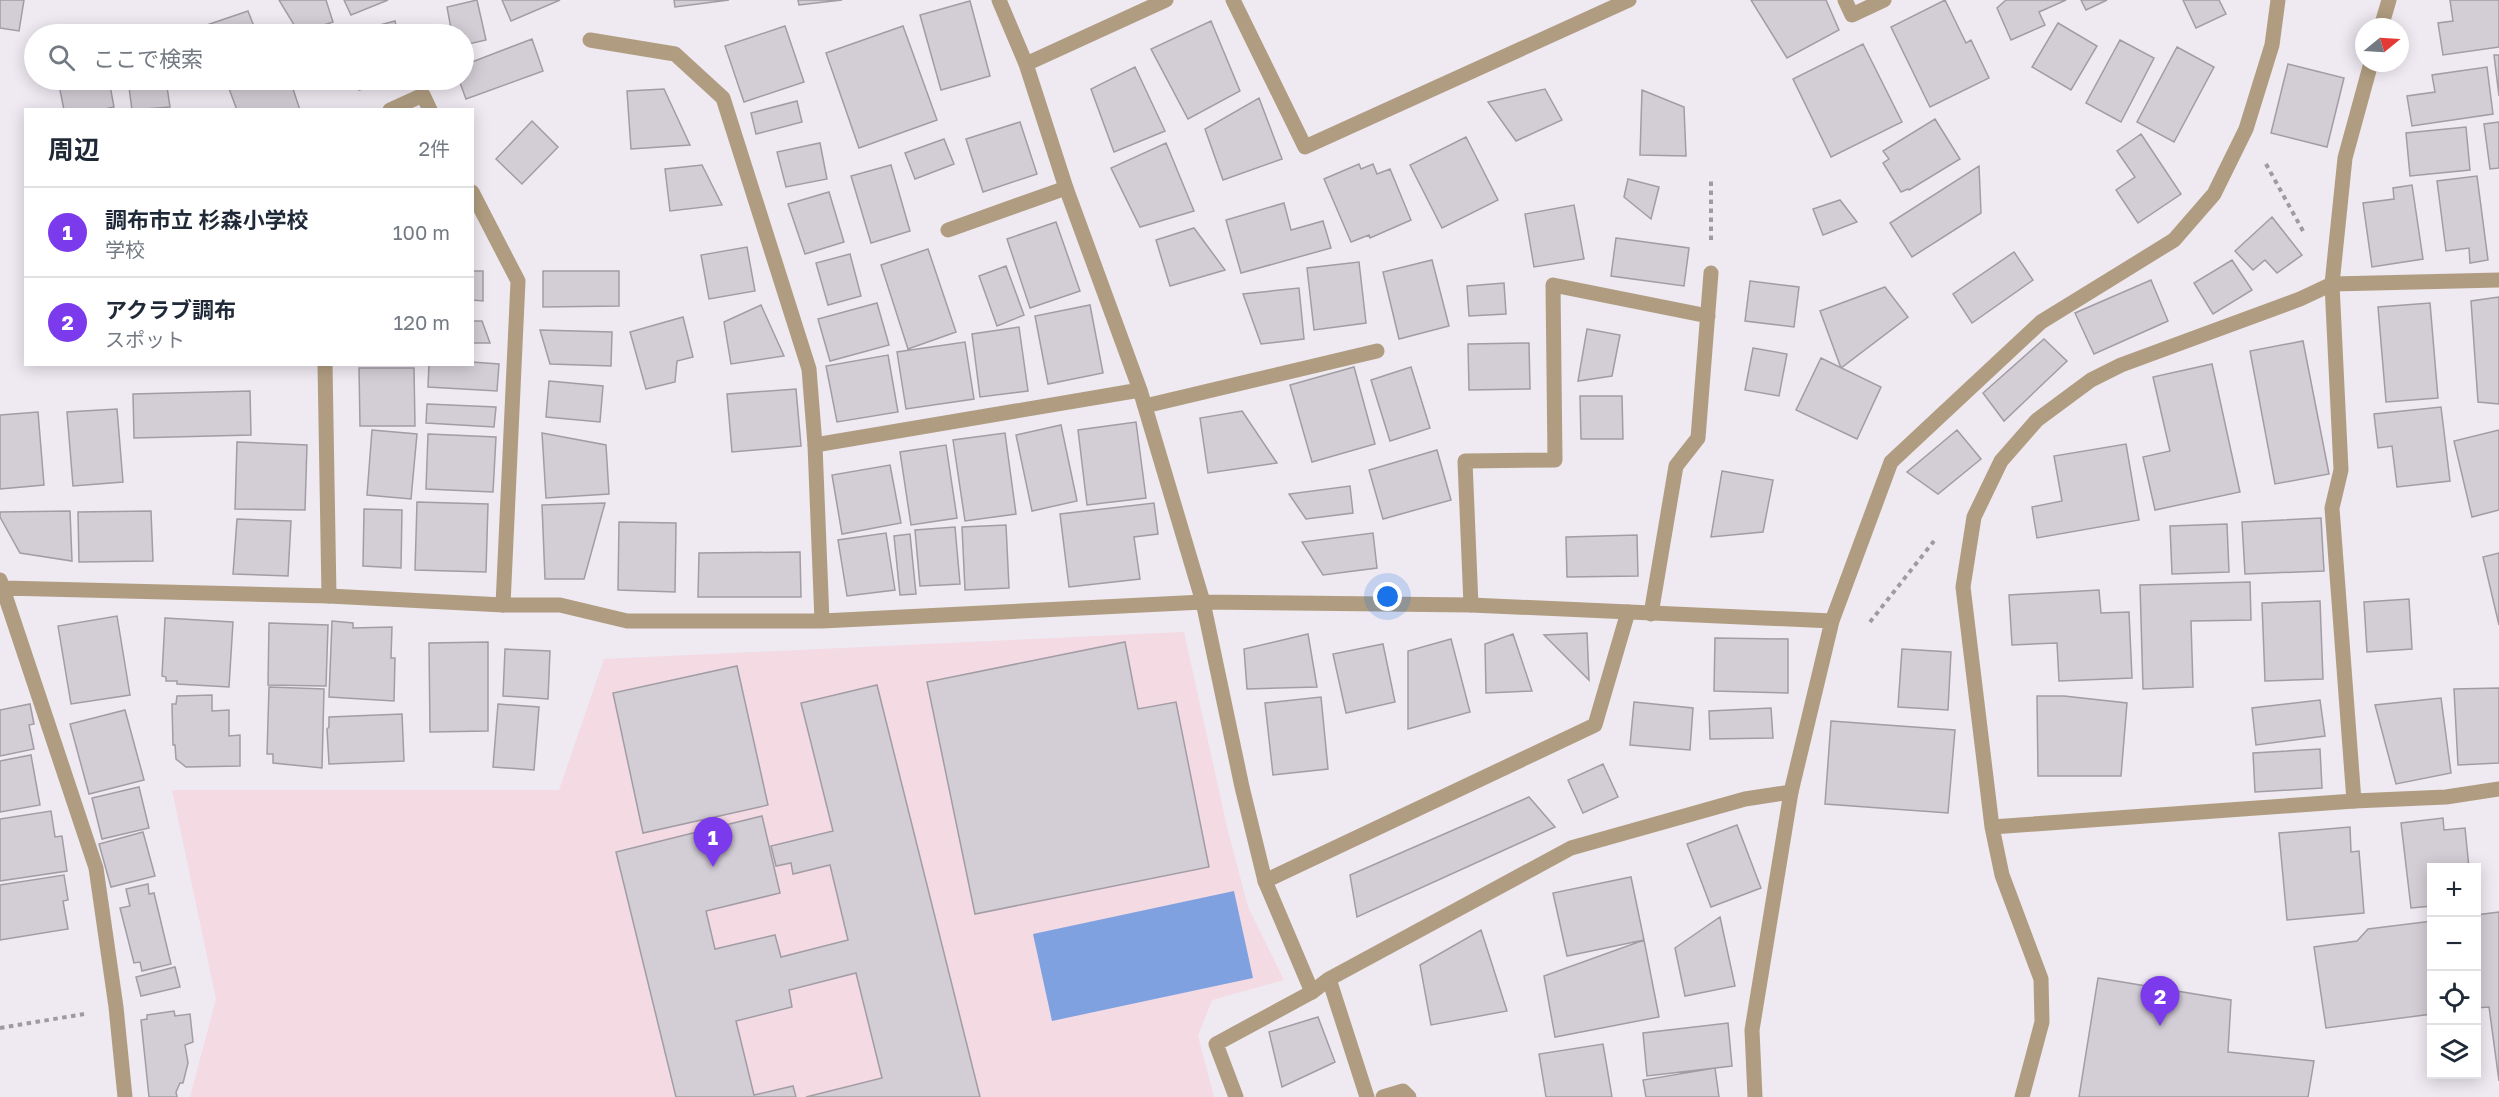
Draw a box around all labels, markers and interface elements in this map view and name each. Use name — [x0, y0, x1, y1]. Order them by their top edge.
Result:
north arrow — [2355, 18, 2409, 72]
search box — [24, 24, 474, 90]
icon: search — [45, 41, 78, 74]
text: ここで検索 — [93, 45, 203, 72]
text: 周辺 — [48, 134, 100, 165]
text: 2件 — [418, 136, 450, 160]
text: 調布市立 杉森小学校 — [105, 206, 309, 233]
text: 1 — [62, 220, 73, 244]
text: 100 m — [393, 220, 450, 244]
text: 学校 — [105, 237, 145, 261]
text: アクラブ調布 — [105, 296, 236, 323]
text: 2 — [61, 310, 74, 334]
text: 120 m — [394, 310, 450, 334]
text: スポット — [105, 327, 185, 351]
your location — [1373, 582, 1402, 611]
pin: 1 — [694, 818, 732, 867]
map controls — [2427, 863, 2481, 1079]
button: + — [2427, 863, 2481, 917]
button: − — [2427, 917, 2481, 971]
button: locate — [2427, 971, 2481, 1025]
pin: 2 — [2140, 976, 2180, 1026]
button: layers — [2427, 1025, 2481, 1079]

